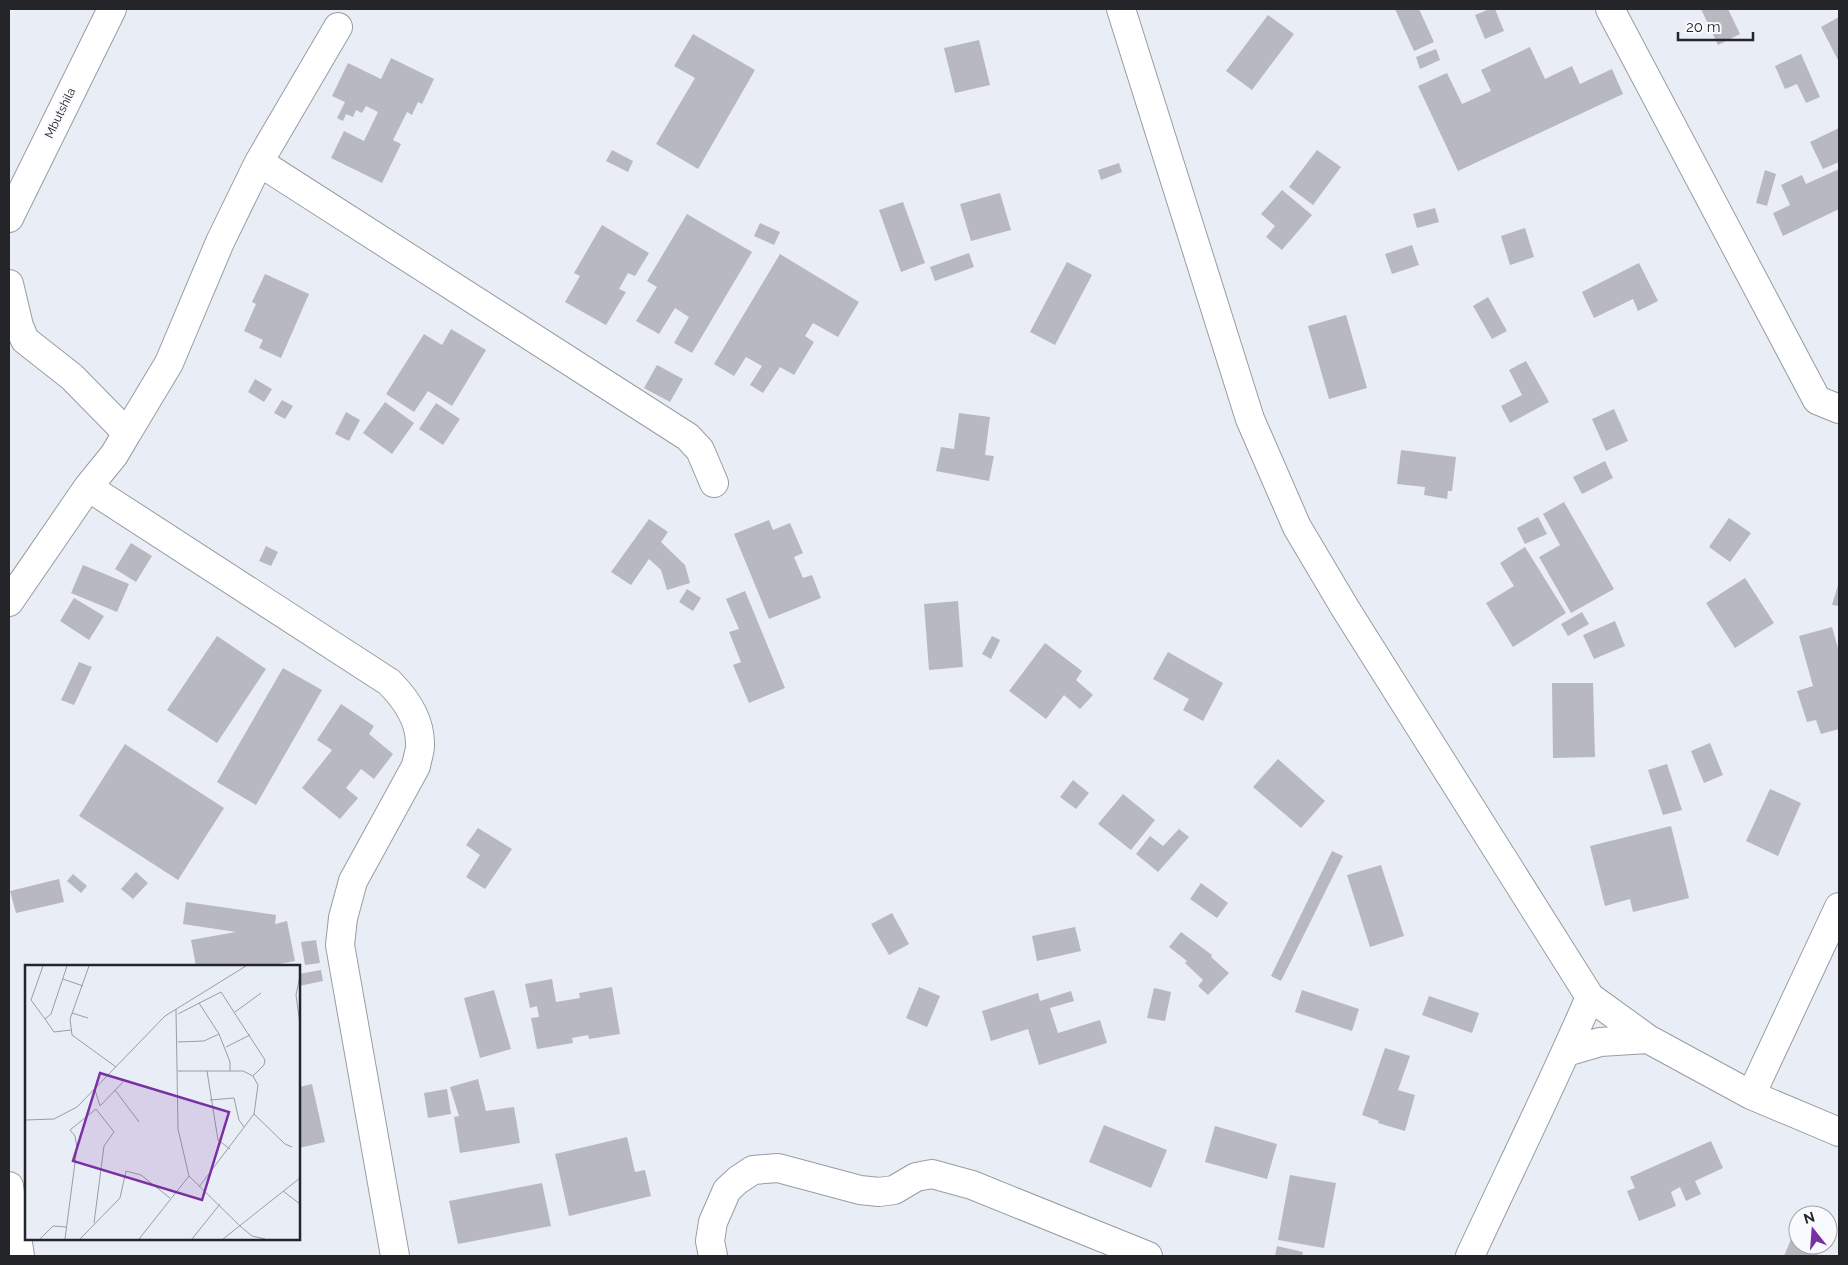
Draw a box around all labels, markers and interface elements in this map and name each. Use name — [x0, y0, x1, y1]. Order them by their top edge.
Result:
scale bar — [1678, 10, 1753, 42]
text: 20 m — [1686, 18, 1721, 36]
street label: Mbutshila — [42, 86, 78, 140]
inset map — [25, 965, 300, 1240]
north arrow — [1788, 1205, 1838, 1255]
text: N — [1802, 1208, 1817, 1227]

